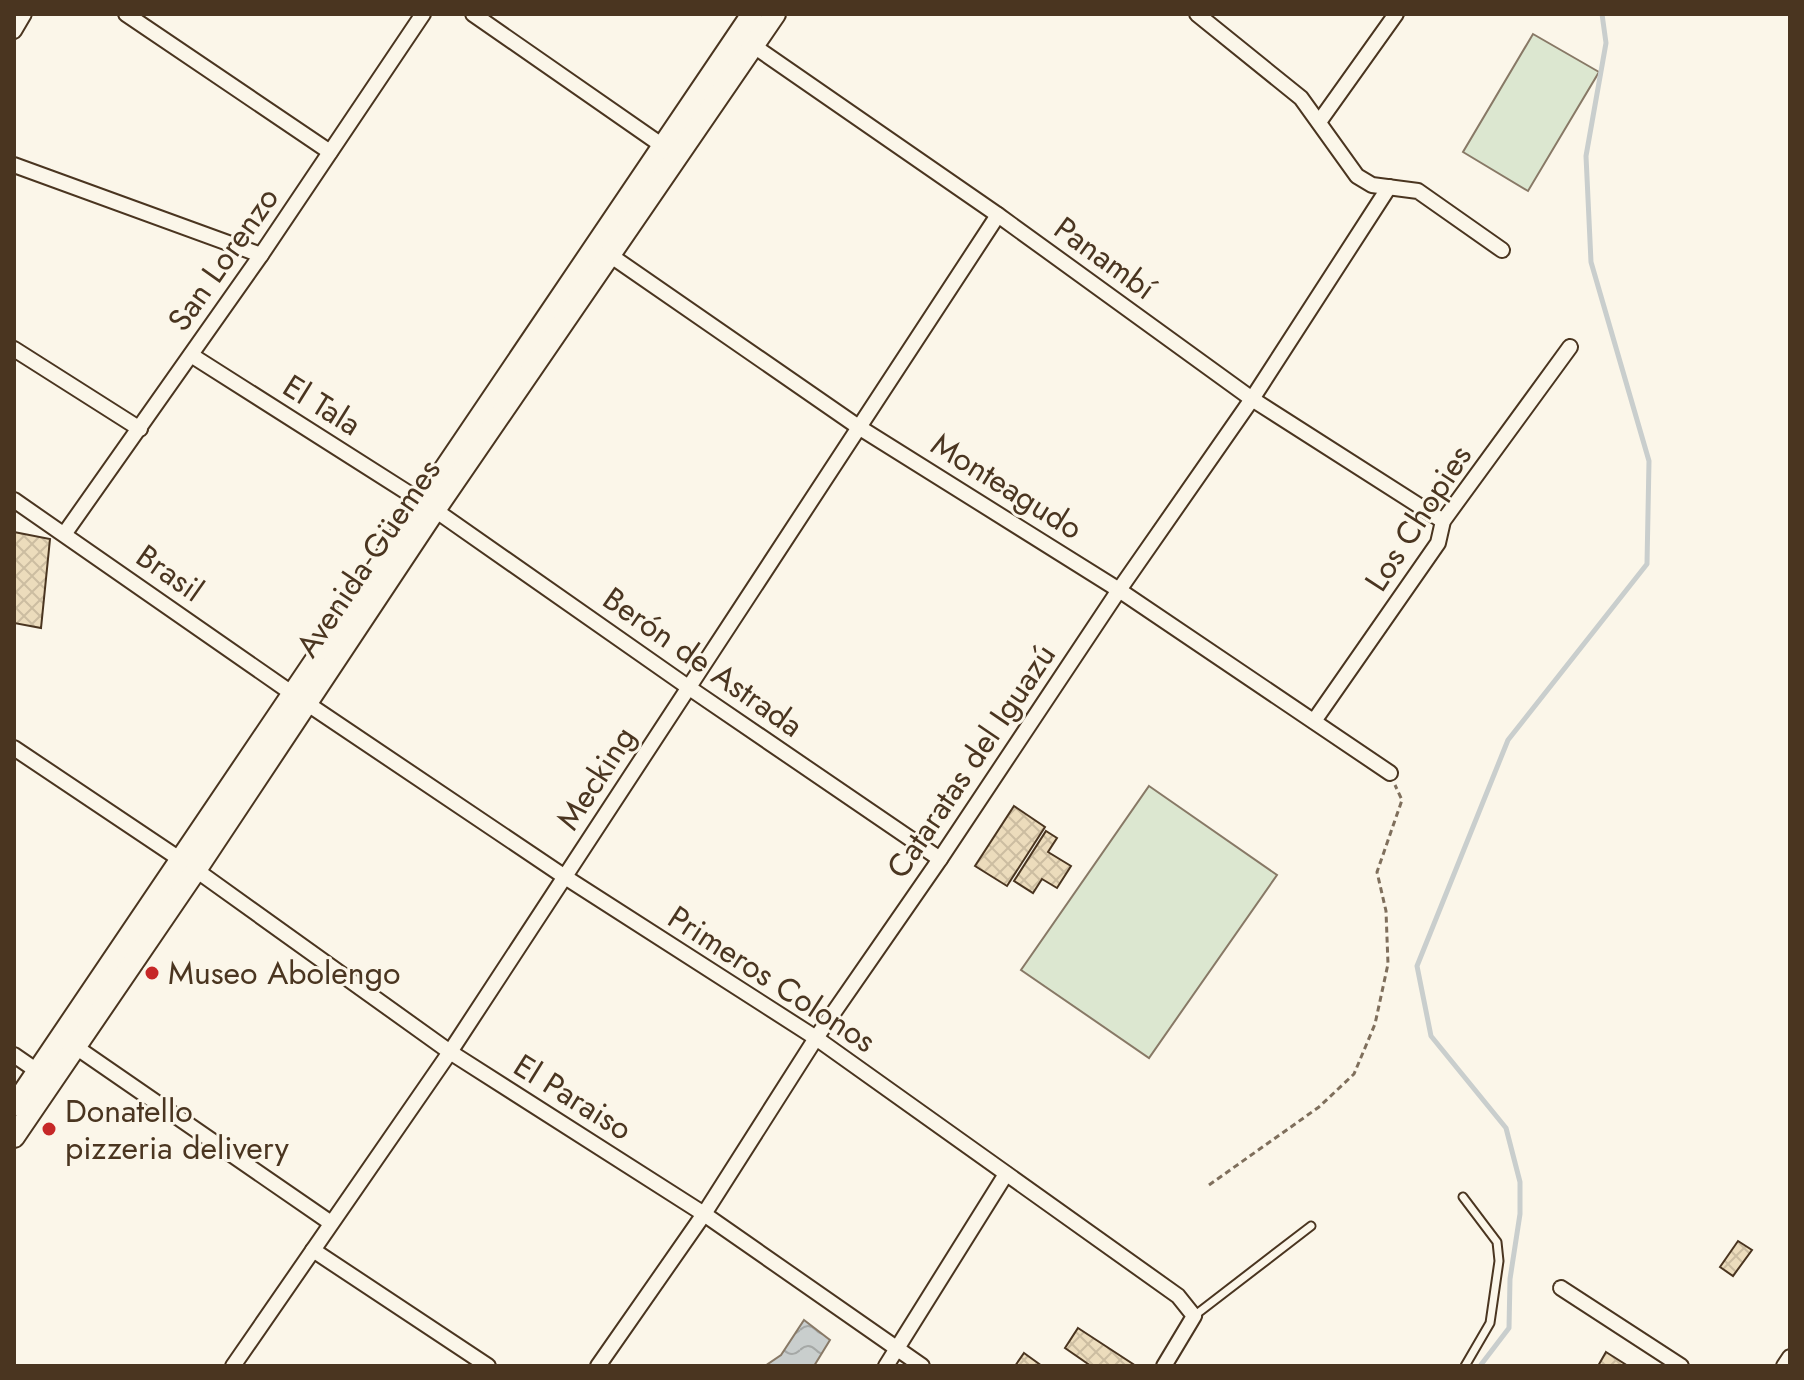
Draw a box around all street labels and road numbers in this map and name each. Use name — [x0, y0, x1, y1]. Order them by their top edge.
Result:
street label: San Lorenzo — [156, 178, 290, 340]
street label: Panambí — [1045, 205, 1167, 312]
street label: El Tala — [274, 363, 370, 447]
street label: Monteagudo — [923, 421, 1091, 551]
street label: Los Chopies — [1353, 436, 1483, 600]
street label: Avenida Güemes — [285, 450, 451, 666]
street label: Brasil — [127, 533, 213, 613]
street label: Berón de Astrada — [594, 576, 812, 748]
street label: Cataratas del Iguazú — [875, 635, 1067, 887]
street label: Mecking — [545, 717, 647, 839]
street label: Primeros Colonos — [659, 894, 885, 1064]
street label: El Paraiso — [505, 1043, 641, 1151]

